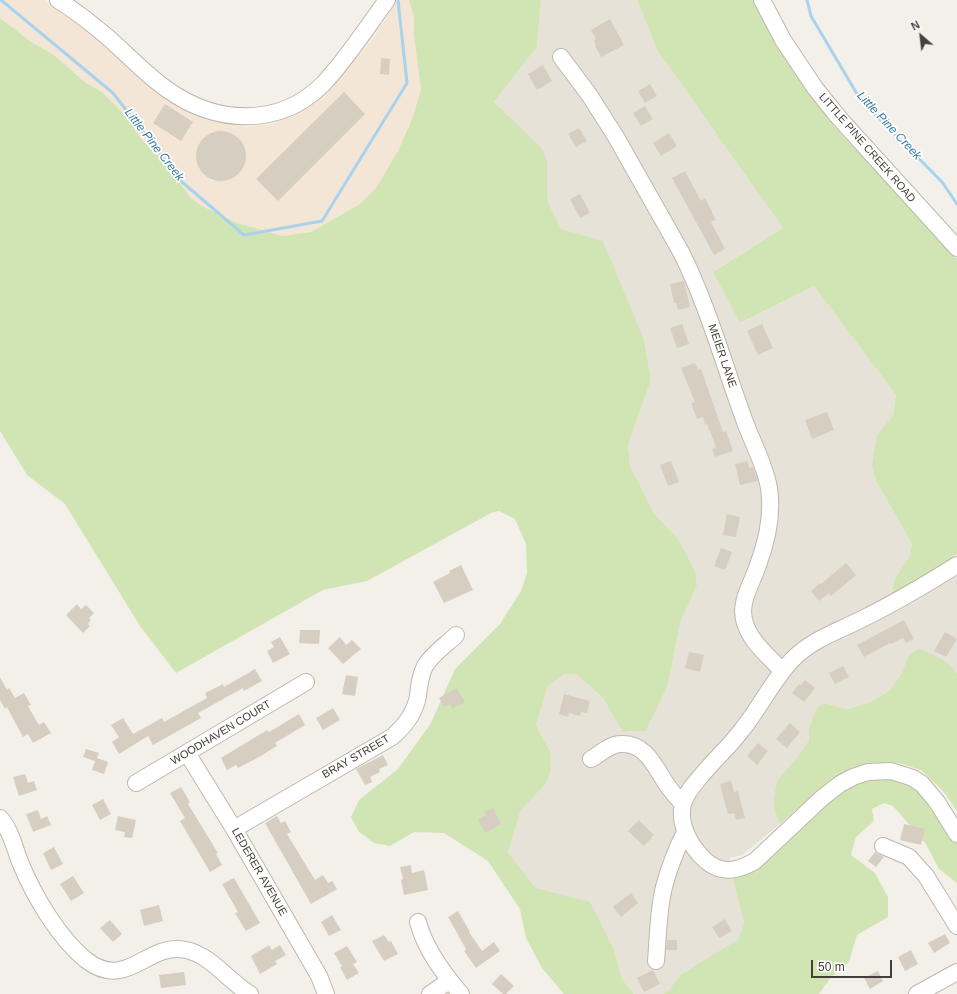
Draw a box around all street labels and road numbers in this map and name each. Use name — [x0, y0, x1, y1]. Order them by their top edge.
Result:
street label: LITTLE PINE CREEK ROAD — [816, 91, 918, 205]
street label: MEIER LANE — [705, 322, 739, 390]
street label: WOODHAVEN COURT — [169, 698, 273, 768]
street label: BRAY STREET — [320, 732, 392, 782]
street label: LEDERER AVENUE — [228, 826, 290, 918]

